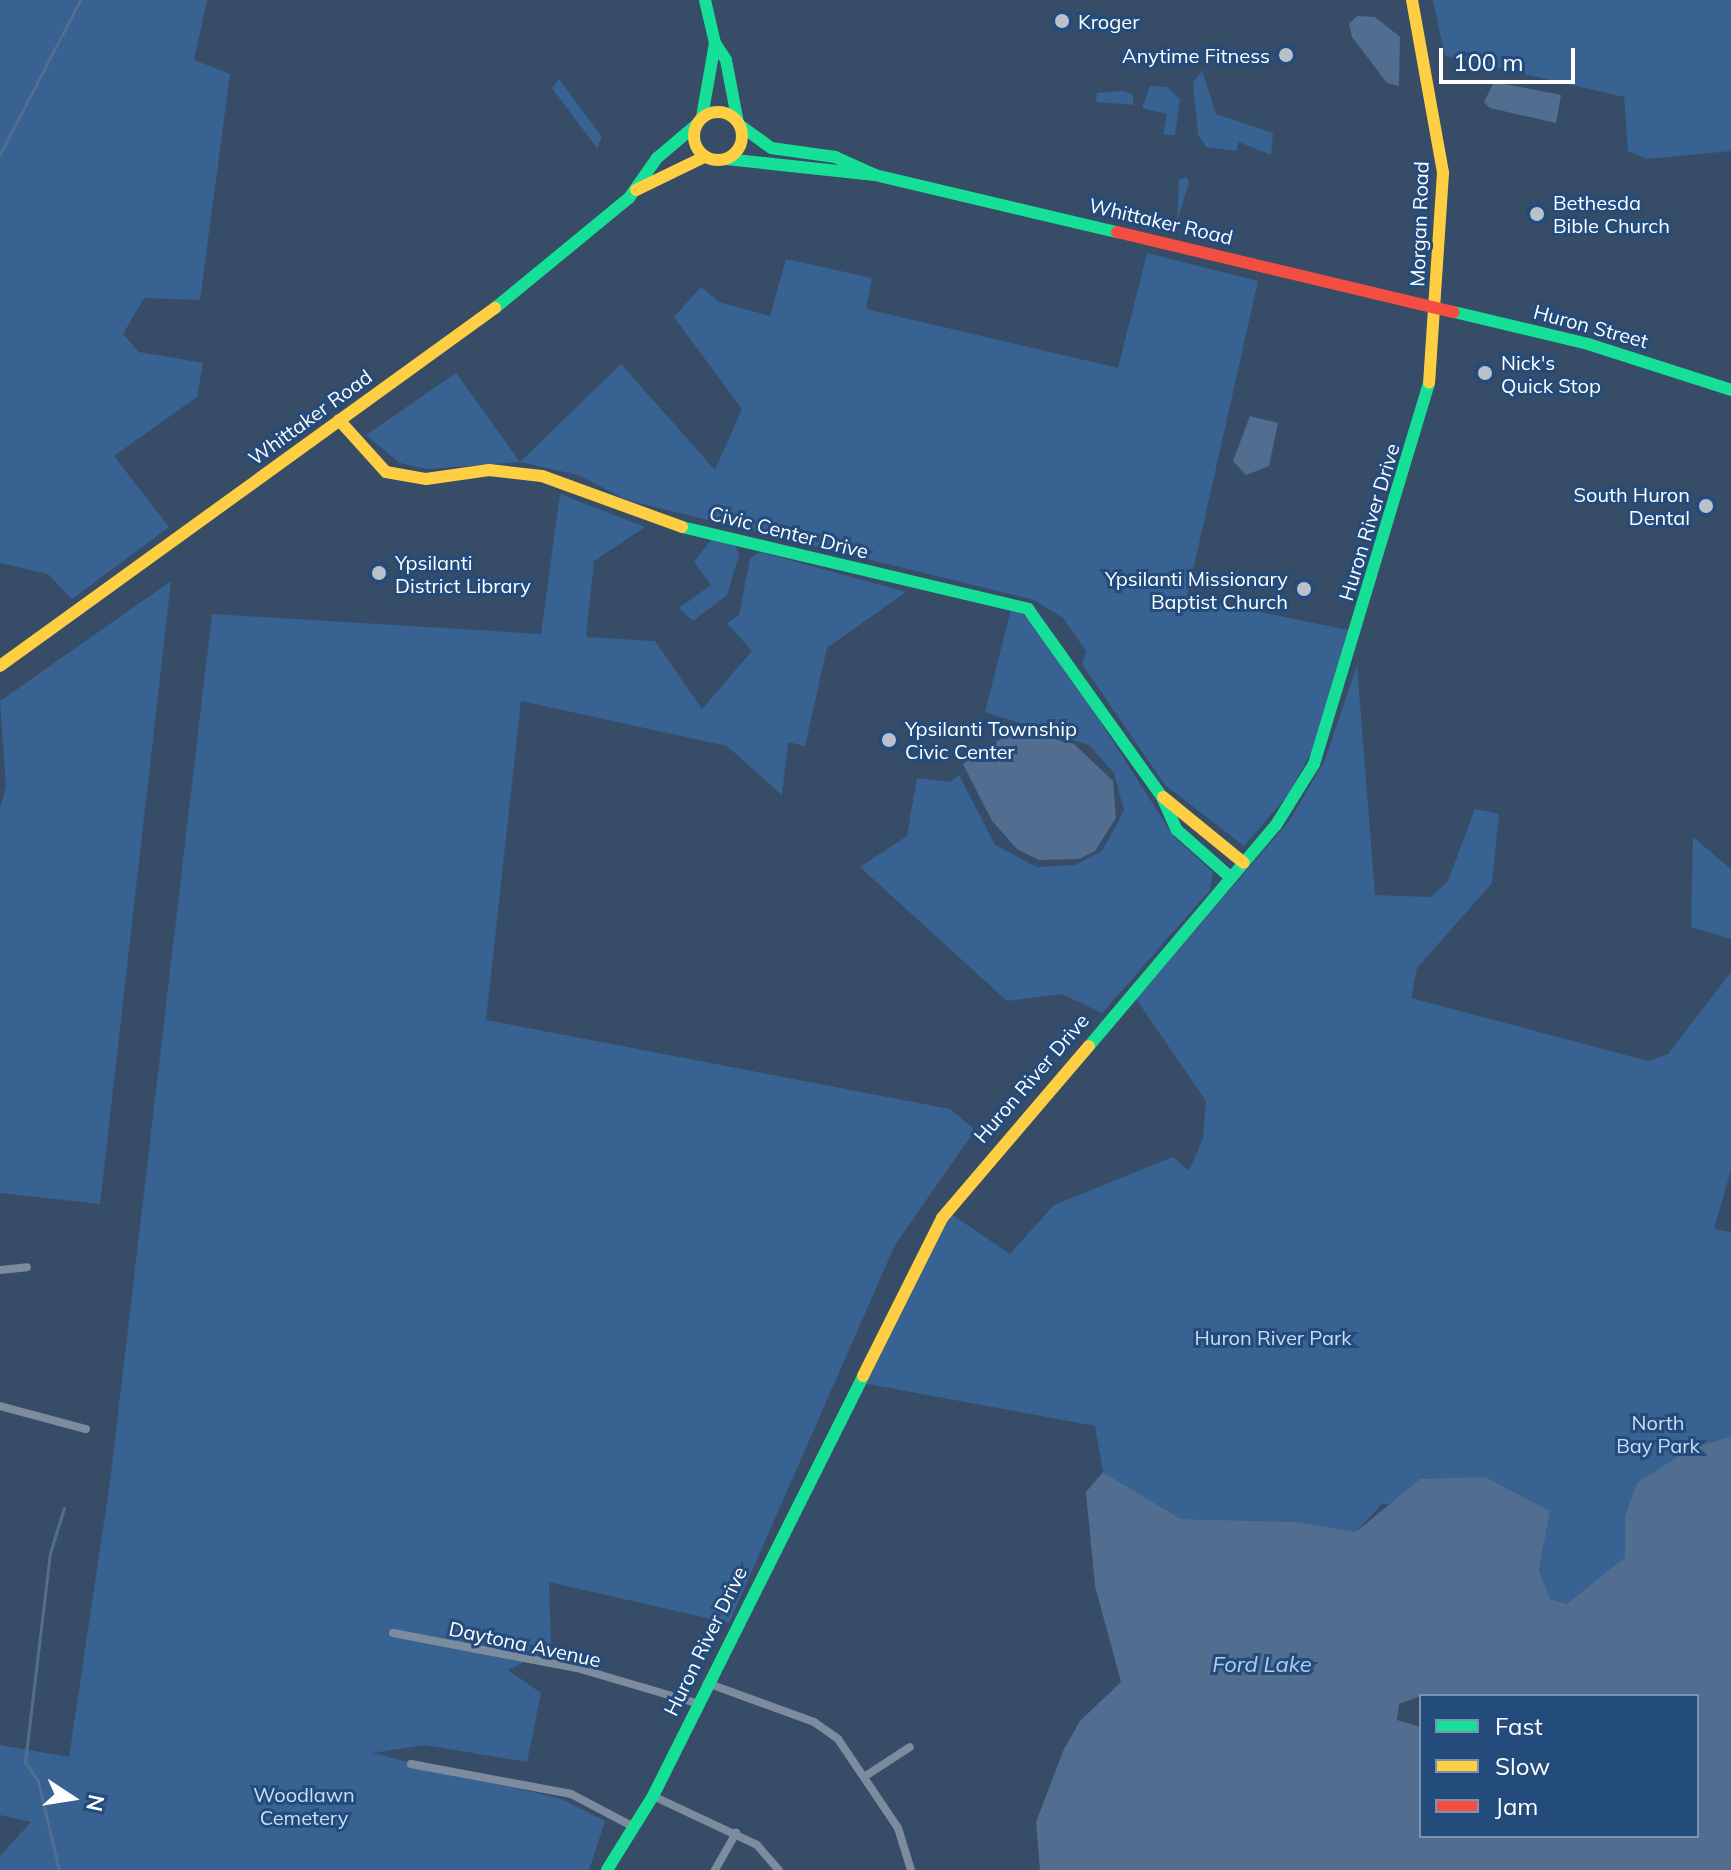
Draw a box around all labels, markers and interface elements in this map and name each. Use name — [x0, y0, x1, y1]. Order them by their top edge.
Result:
place label: Kroger — [1078, 9, 1139, 33]
marker: Kroger — [1053, 12, 1071, 30]
scale bar — [1443, 32, 1579, 82]
place label: Anytime Fitness — [1122, 43, 1270, 67]
marker: Anytime Fitness — [1277, 46, 1295, 64]
text: 100 m — [1453, 47, 1524, 77]
street label: Morgan Road — [1405, 161, 1433, 287]
place label: Bethesda Bible Church — [1553, 190, 1670, 237]
street label: Whittaker Road — [1087, 193, 1235, 249]
marker: Bethesda Bible Church — [1528, 205, 1546, 223]
street label: Huron Street — [1531, 299, 1651, 353]
place label: Nick's Quick Stop — [1501, 350, 1601, 397]
street label: Whittaker Road — [244, 364, 376, 470]
marker: Nick's Quick Stop — [1476, 364, 1494, 382]
street label: Huron River Drive — [1334, 441, 1404, 603]
place label: South Huron Dental — [1574, 482, 1690, 529]
marker: South Huron Dental — [1697, 497, 1715, 515]
street label: Civic Center Drive — [707, 501, 871, 563]
place label: Ypsilanti District Library — [395, 550, 531, 597]
marker: Ypsilanti District Library — [370, 564, 388, 582]
place label: Ypsilanti Missionary Baptist Church — [1105, 566, 1288, 613]
marker: Ypsilanti Missionary Baptist Church — [1295, 580, 1313, 598]
place label: Ypsilanti Township Civic Center — [905, 716, 1077, 763]
marker: Ypsilanti Township Civic Center — [880, 731, 898, 749]
street label: Huron River Drive — [968, 1009, 1094, 1147]
park label: Huron River Park — [1195, 1325, 1351, 1349]
park label: North Bay Park — [1616, 1411, 1700, 1458]
street label: Huron River Drive — [658, 1562, 752, 1720]
street label: Daytona Avenue — [447, 1616, 603, 1672]
water label: Ford Lake — [1212, 1652, 1312, 1678]
legend — [1419, 1694, 1699, 1838]
text: Fast — [1495, 1711, 1543, 1741]
text: Slow — [1495, 1751, 1550, 1781]
north arrow — [32, 1758, 112, 1838]
park label: Woodlawn Cemetery — [253, 1782, 355, 1829]
text: Jam — [1495, 1791, 1538, 1821]
text: N — [80, 1792, 111, 1814]

